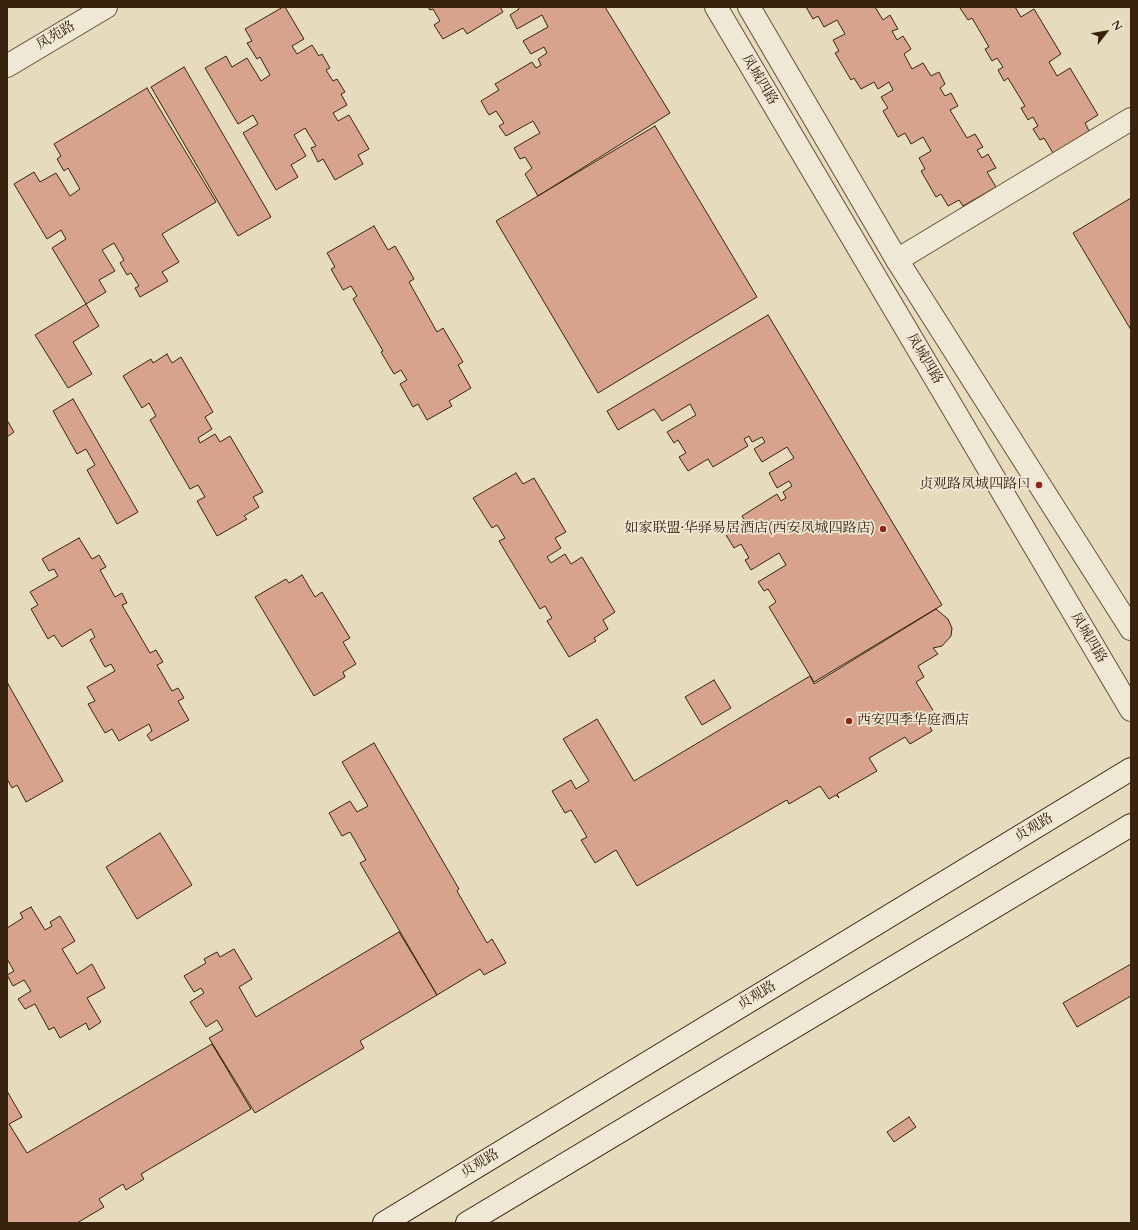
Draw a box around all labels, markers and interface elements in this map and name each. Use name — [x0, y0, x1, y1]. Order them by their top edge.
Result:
north arrow — [1086, 12, 1126, 52]
street label: 凤苑路 — [34, 18, 78, 54]
text: N — [1108, 18, 1126, 34]
street label: 凤城四路 — [737, 52, 781, 108]
street label: 凤城四路 — [902, 331, 946, 387]
place label: 贞观路凤城四路口 — [919, 477, 1031, 493]
marker: 贞观路凤城四路口 — [1034, 480, 1044, 490]
place label: 如家联盟·华驿易居酒店(西安凤城四路店) — [625, 521, 875, 537]
marker: 如家联盟·华驿易居酒店(西安凤城四路店) — [878, 524, 888, 534]
street label: 凤城四路 — [1066, 610, 1110, 666]
place label: 西安四季华庭酒店 — [857, 713, 969, 729]
marker: 西安四季华庭酒店 — [844, 716, 854, 726]
street label: 贞观路 — [1012, 810, 1056, 846]
street label: 贞观路 — [735, 978, 779, 1014]
street label: 贞观路 — [458, 1146, 502, 1182]

